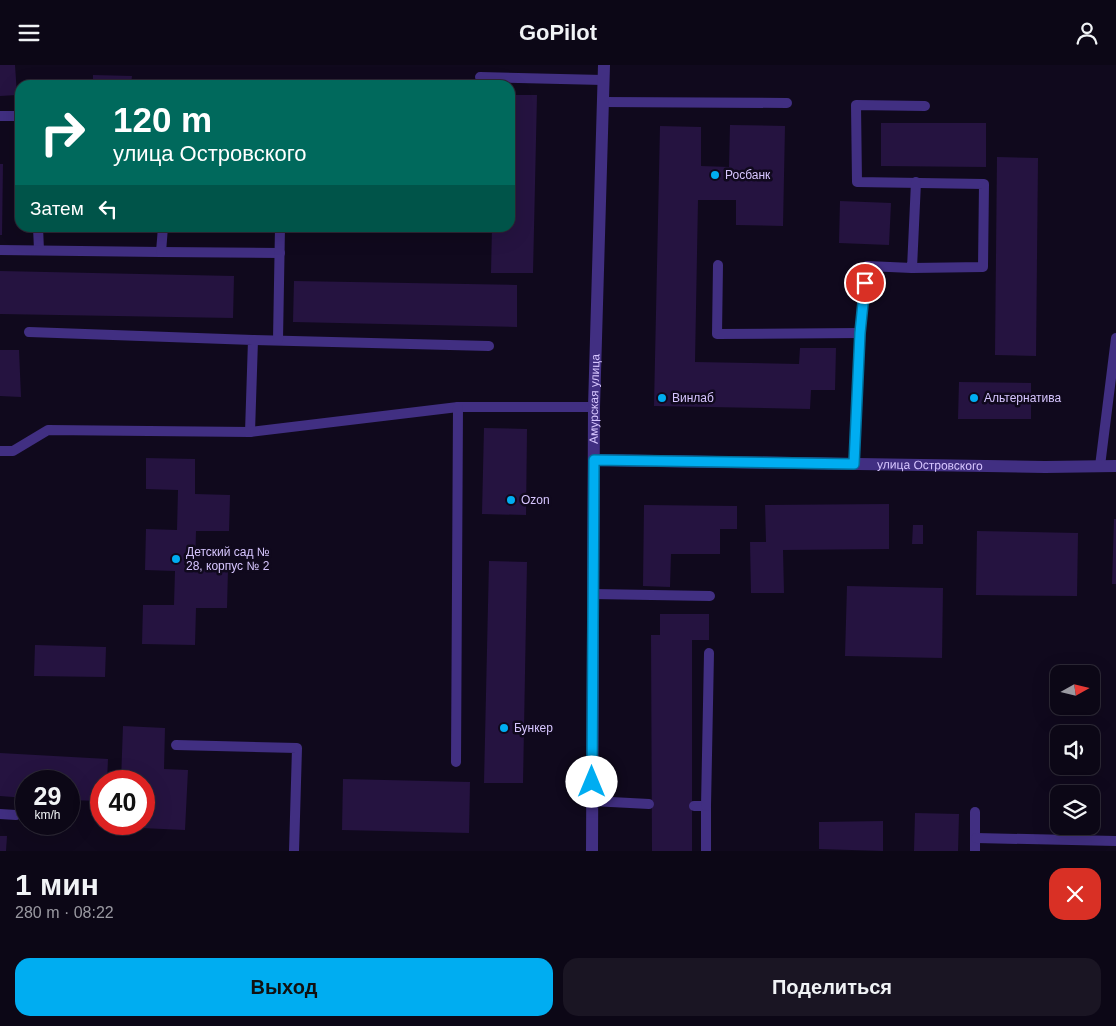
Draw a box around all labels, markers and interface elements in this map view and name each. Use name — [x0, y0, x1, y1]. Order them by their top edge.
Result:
icon: menu — [15, 19, 43, 47]
icon: person — [1073, 19, 1101, 47]
text: GoPilot — [519, 20, 597, 45]
icon: right — [30, 100, 95, 165]
text: 120 m — [113, 100, 212, 139]
text: улица Островского — [113, 141, 307, 166]
place label: Росбанк — [725, 168, 771, 182]
marker: Росбанк — [709, 169, 721, 181]
icon: left — [94, 195, 122, 223]
text: Затем — [30, 198, 84, 219]
pin — [844, 262, 886, 304]
icon: arrive — [851, 269, 879, 297]
street label: Амурская улица — [587, 353, 603, 444]
place label: Винлаб — [672, 391, 714, 405]
place label: Альтернатива — [984, 391, 1062, 405]
marker: Винлаб — [656, 392, 668, 404]
marker: Альтернатива — [968, 392, 980, 404]
street label: улица Островского — [877, 457, 983, 473]
place label: Ozon — [521, 493, 550, 507]
marker: Ozon — [505, 494, 517, 506]
place label: Детский сад № 28, корпус № 2 — [186, 545, 270, 573]
marker: Детский сад № 28, корпус № 2 — [170, 553, 182, 565]
north arrow — [1050, 665, 1100, 715]
map controls — [1050, 665, 1100, 835]
place label: Бункер — [514, 721, 553, 735]
marker: Бункер — [498, 722, 510, 734]
button: sound — [1050, 725, 1100, 775]
position arrow — [565, 755, 617, 807]
speed limit sign: 40 — [90, 770, 155, 835]
text: 29 — [34, 782, 61, 810]
button: layers — [1050, 785, 1100, 835]
text: km/h — [34, 808, 61, 822]
text: 1 мин — [15, 868, 99, 901]
button: close — [1049, 868, 1101, 920]
text: 280 m · 08:22 — [15, 904, 114, 921]
button: Выход — [15, 958, 553, 1016]
button: Поделиться — [563, 958, 1101, 1016]

